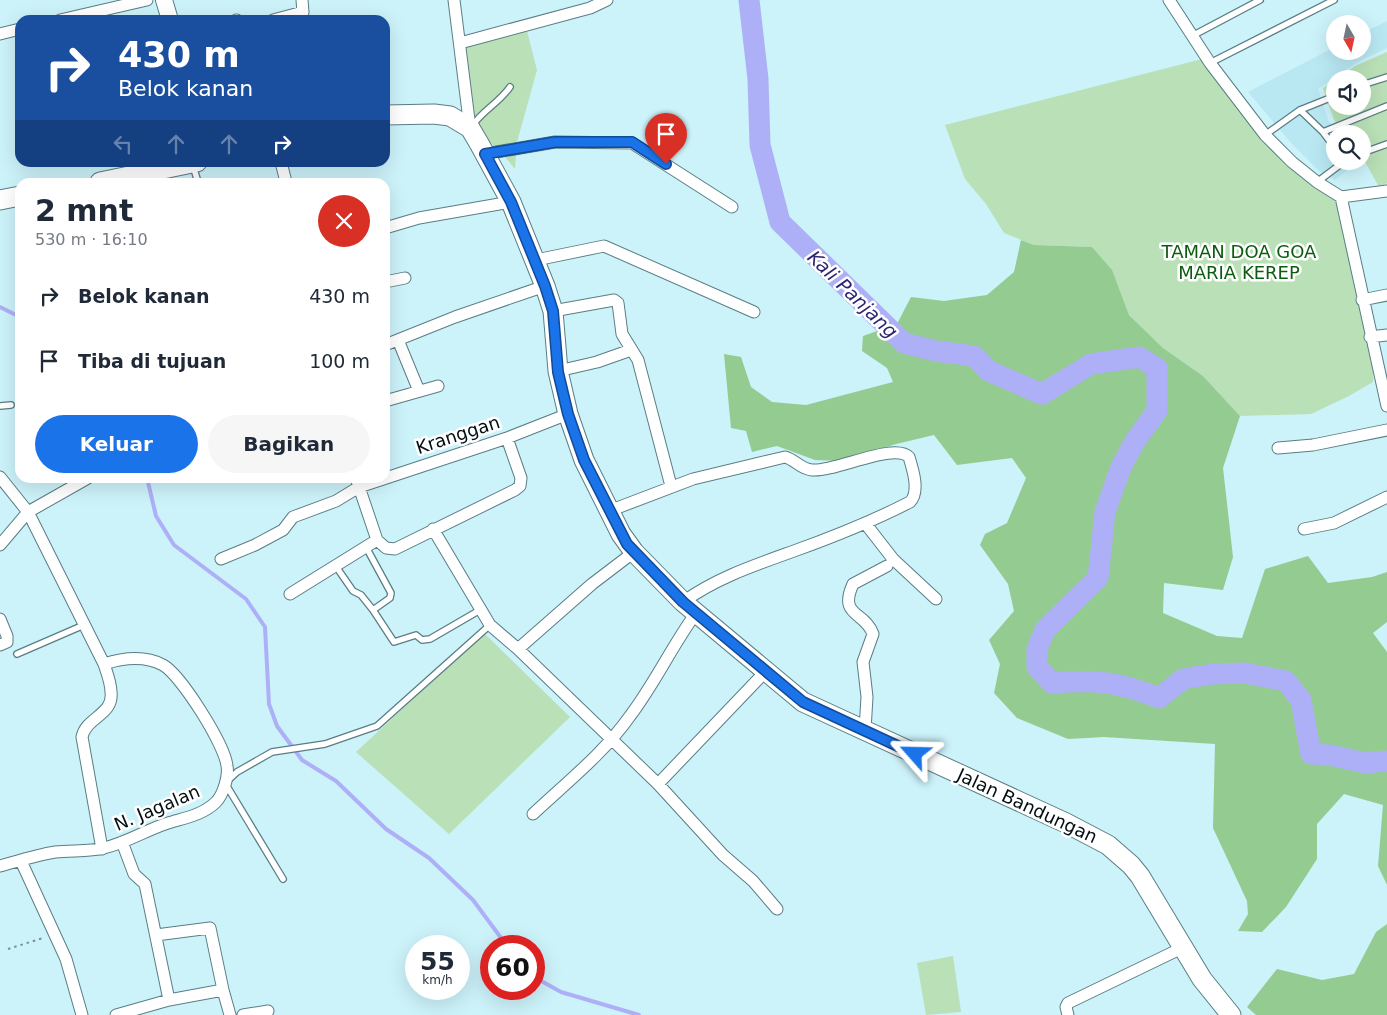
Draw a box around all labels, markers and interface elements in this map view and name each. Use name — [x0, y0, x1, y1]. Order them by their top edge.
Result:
north arrow — [1326, 15, 1371, 60]
map controls — [1326, 15, 1371, 170]
icon: right — [35, 35, 100, 100]
text: 430 m — [118, 35, 240, 75]
button: sound — [1326, 70, 1371, 115]
text: Belok kanan — [118, 76, 253, 101]
pin — [645, 113, 687, 164]
icon: arrive — [652, 120, 680, 148]
button: search — [1326, 125, 1371, 170]
icon: left — [109, 130, 137, 158]
icon: ahead — [162, 130, 190, 158]
icon: ahead — [215, 130, 243, 158]
icon: right — [268, 130, 296, 158]
text: 2 mnt — [35, 193, 133, 228]
button: close — [318, 195, 370, 247]
text: 530 m · 16:10 — [35, 230, 148, 249]
park label: TAMAN DOA GOA MARIA KEREP — [1161, 241, 1317, 283]
water label: Kali Panjang — [804, 246, 902, 342]
icon: right — [35, 282, 63, 310]
text: Belok kanan — [78, 285, 210, 307]
text: 430 m — [309, 285, 370, 307]
icon: arrive — [35, 347, 63, 375]
text: Tiba di tujuan — [78, 350, 226, 372]
text: 100 m — [309, 350, 370, 372]
street label: Kranggan — [413, 411, 502, 458]
button: Keluar — [35, 415, 198, 473]
button: Bagikan — [208, 415, 370, 473]
position arrow — [888, 727, 940, 779]
street label: Jalan Bandungan — [953, 763, 1101, 847]
street label: N. Jagalan — [111, 780, 203, 835]
speed limit sign: 60 — [480, 935, 545, 1000]
text: 55 — [420, 947, 455, 976]
text: km/h — [422, 973, 453, 987]

